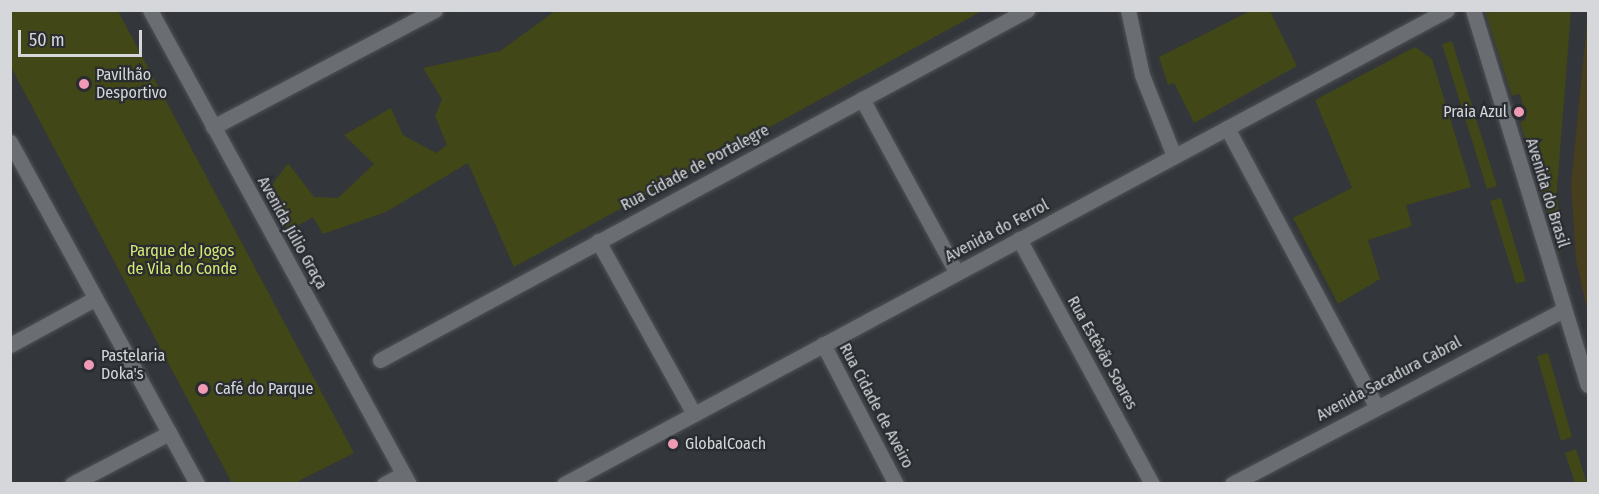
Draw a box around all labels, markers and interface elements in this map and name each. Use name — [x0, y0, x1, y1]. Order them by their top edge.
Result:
scale bar — [21, 18, 146, 56]
text: 50 m — [29, 29, 65, 51]
place label: Pavilhão Desportivo — [96, 65, 167, 103]
marker: Pavilhão Desportivo — [77, 77, 91, 91]
place label: Praia Azul — [1443, 102, 1507, 122]
marker: Praia Azul — [1512, 105, 1526, 119]
street label: Rua Cidade de Portalegre — [618, 121, 772, 215]
street label: Avenida do Brasil — [1521, 136, 1573, 250]
street label: Avenida Júlio Graça — [253, 173, 331, 293]
street label: Avenida do Ferrol — [942, 196, 1052, 266]
park label: Parque de Jogos de Vila do Conde — [127, 241, 237, 279]
street label: Rua Estêvão Soares — [1063, 293, 1141, 413]
street label: Avenida Sacadura Cabral — [1313, 333, 1465, 425]
street label: Rua Cidade de Aveiro — [835, 340, 917, 472]
place label: Pastelaria Doka's — [101, 346, 165, 384]
marker: Pastelaria Doka's — [82, 358, 96, 372]
place label: Café do Parque — [215, 379, 313, 399]
marker: Café do Parque — [196, 382, 210, 396]
place label: GlobalCoach — [685, 434, 766, 454]
marker: GlobalCoach — [666, 437, 680, 451]

